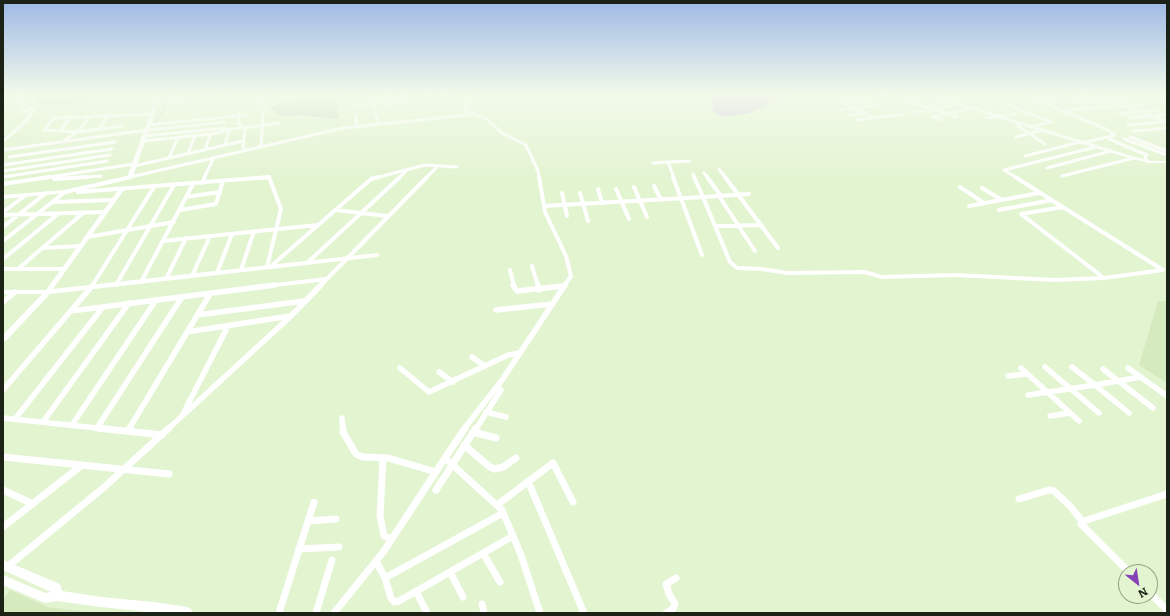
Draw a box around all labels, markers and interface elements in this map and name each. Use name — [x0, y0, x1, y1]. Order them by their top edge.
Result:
north arrow — [1118, 564, 1158, 604]
text: N — [1136, 584, 1152, 603]

